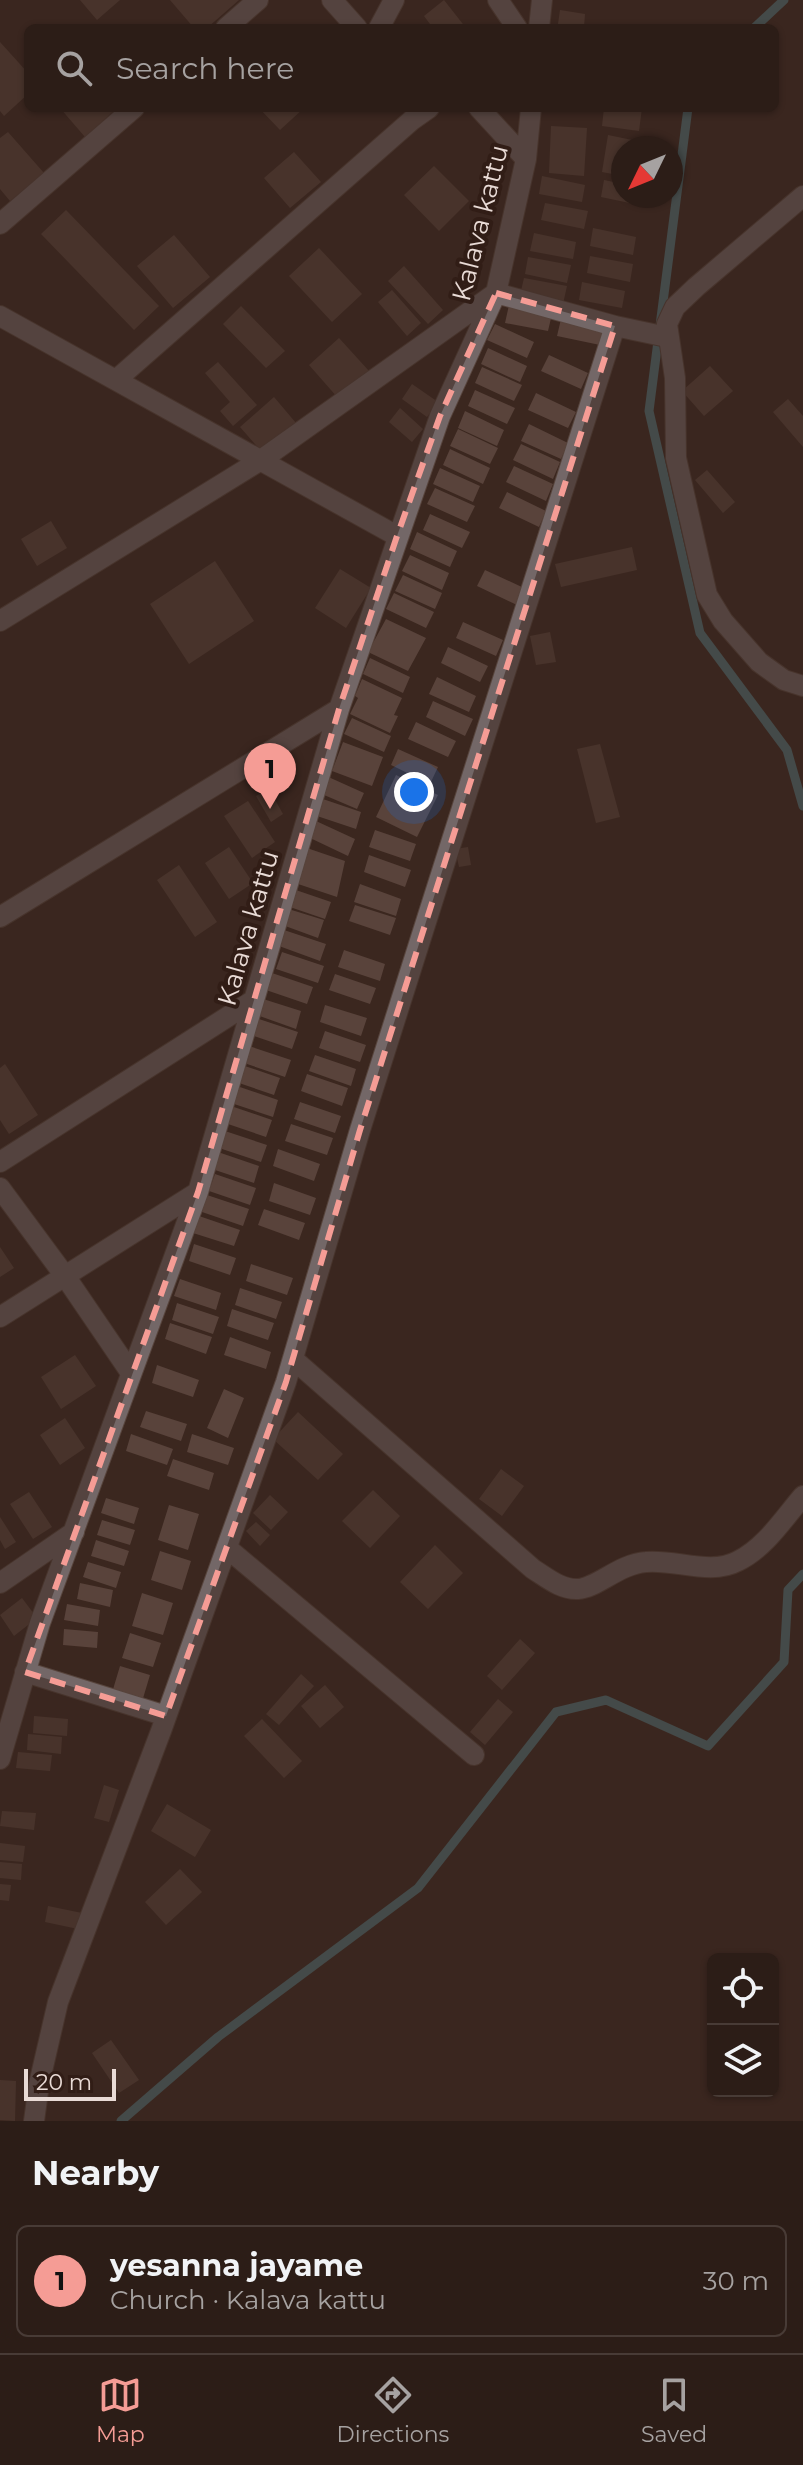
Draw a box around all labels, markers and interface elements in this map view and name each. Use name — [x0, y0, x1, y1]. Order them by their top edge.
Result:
search box — [24, 24, 779, 112]
icon: search — [52, 46, 96, 90]
text: Search here — [116, 50, 294, 87]
north arrow — [611, 136, 683, 208]
street label: Kalava kattu — [445, 141, 515, 305]
pin: 1 — [244, 743, 296, 809]
your location — [394, 772, 434, 812]
street label: Kalava kattu — [211, 847, 285, 1009]
map controls — [707, 1953, 779, 2097]
button: locate — [707, 1953, 779, 2025]
button: layers — [707, 2025, 779, 2097]
scale bar — [24, 2065, 116, 2101]
text: 20 m — [36, 2069, 92, 2096]
text: Nearby — [32, 2152, 159, 2194]
text: yesanna jayame — [110, 2247, 363, 2284]
text: 1 — [55, 2265, 65, 2297]
text: 30 m — [703, 2265, 769, 2297]
text: Church · Kalava kattu — [110, 2284, 386, 2316]
tab: Map — [96, 2373, 145, 2448]
tab: Directions — [337, 2373, 449, 2448]
tab: Saved — [641, 2373, 707, 2448]

